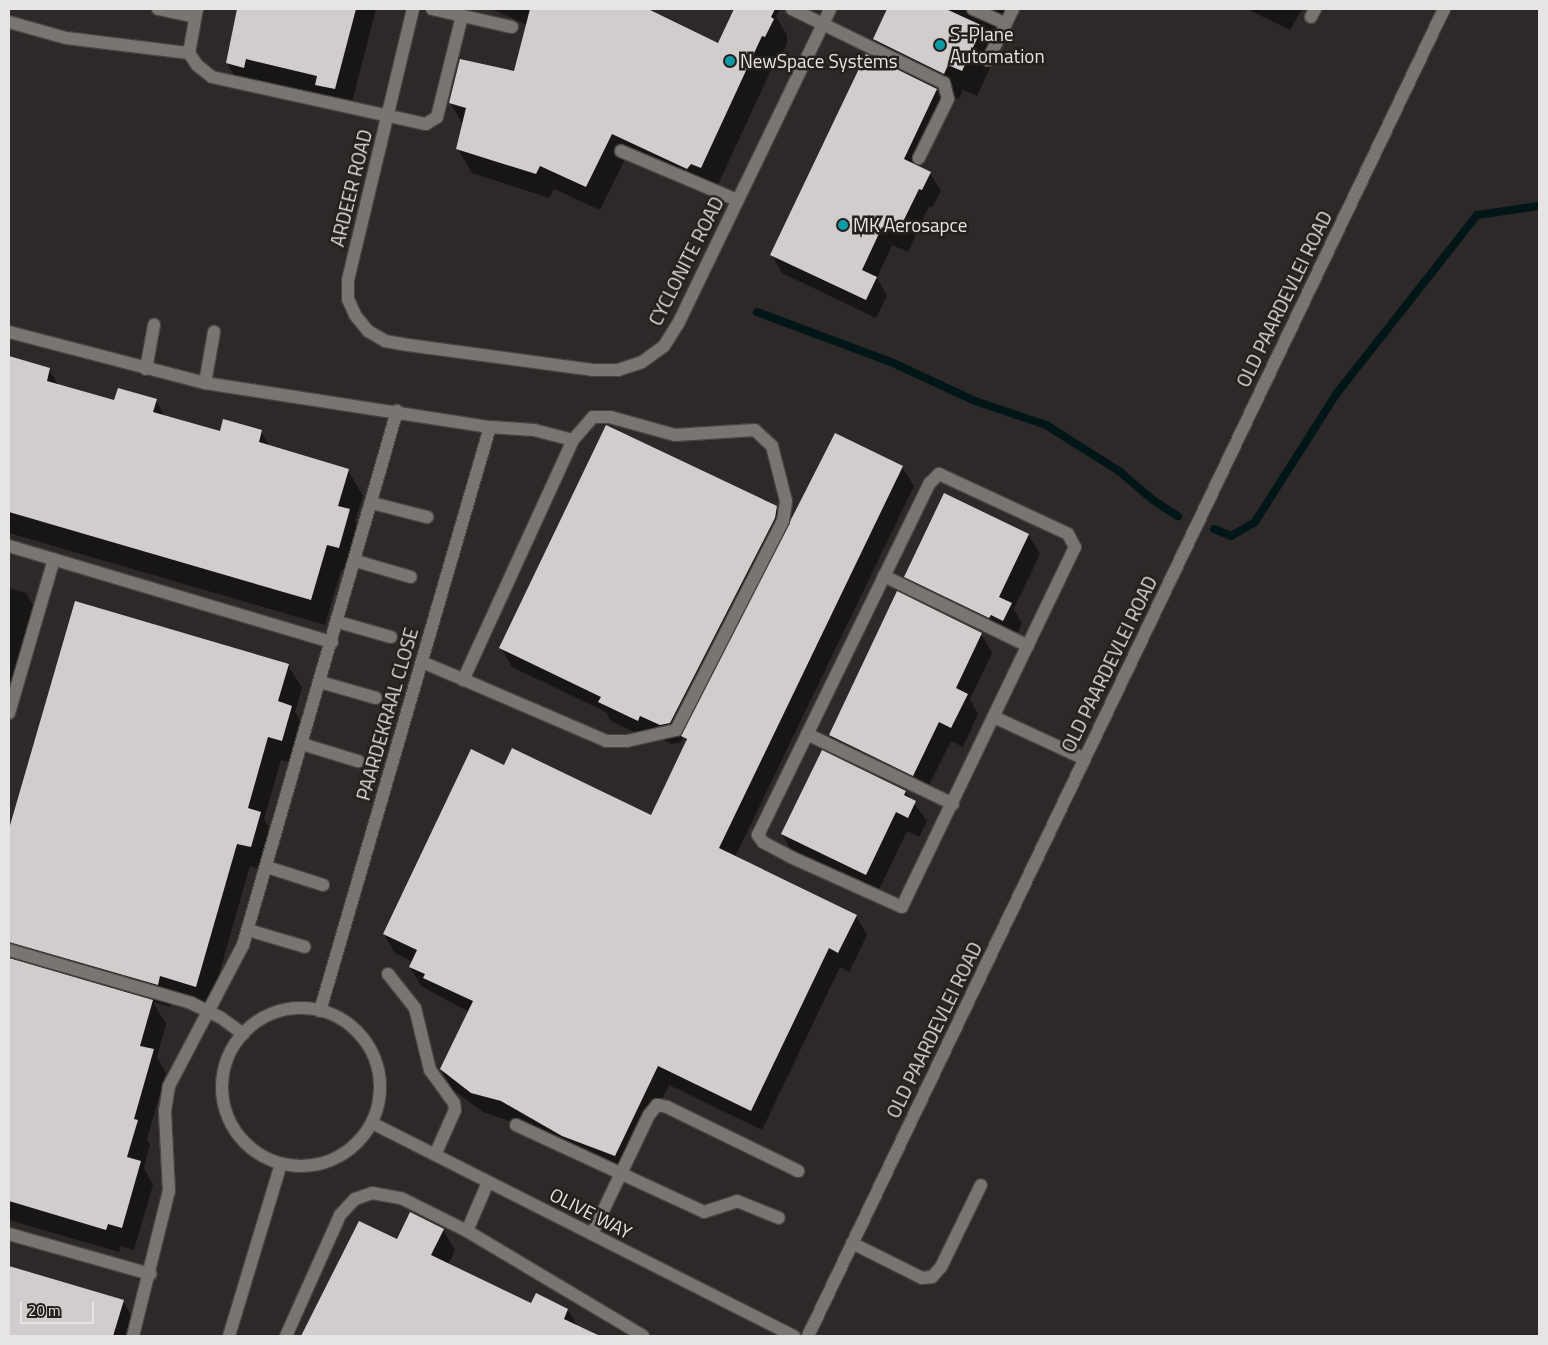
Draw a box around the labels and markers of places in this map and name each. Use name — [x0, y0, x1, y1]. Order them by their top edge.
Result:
place label: S-Plane Automation — [950, 23, 1045, 67]
marker: S-Plane Automation — [934, 39, 946, 51]
place label: NewSpace Systems — [740, 50, 897, 72]
marker: NewSpace Systems — [724, 55, 736, 67]
place label: MK Aerosapce — [853, 214, 967, 236]
marker: MK Aerosapce — [837, 219, 849, 231]

